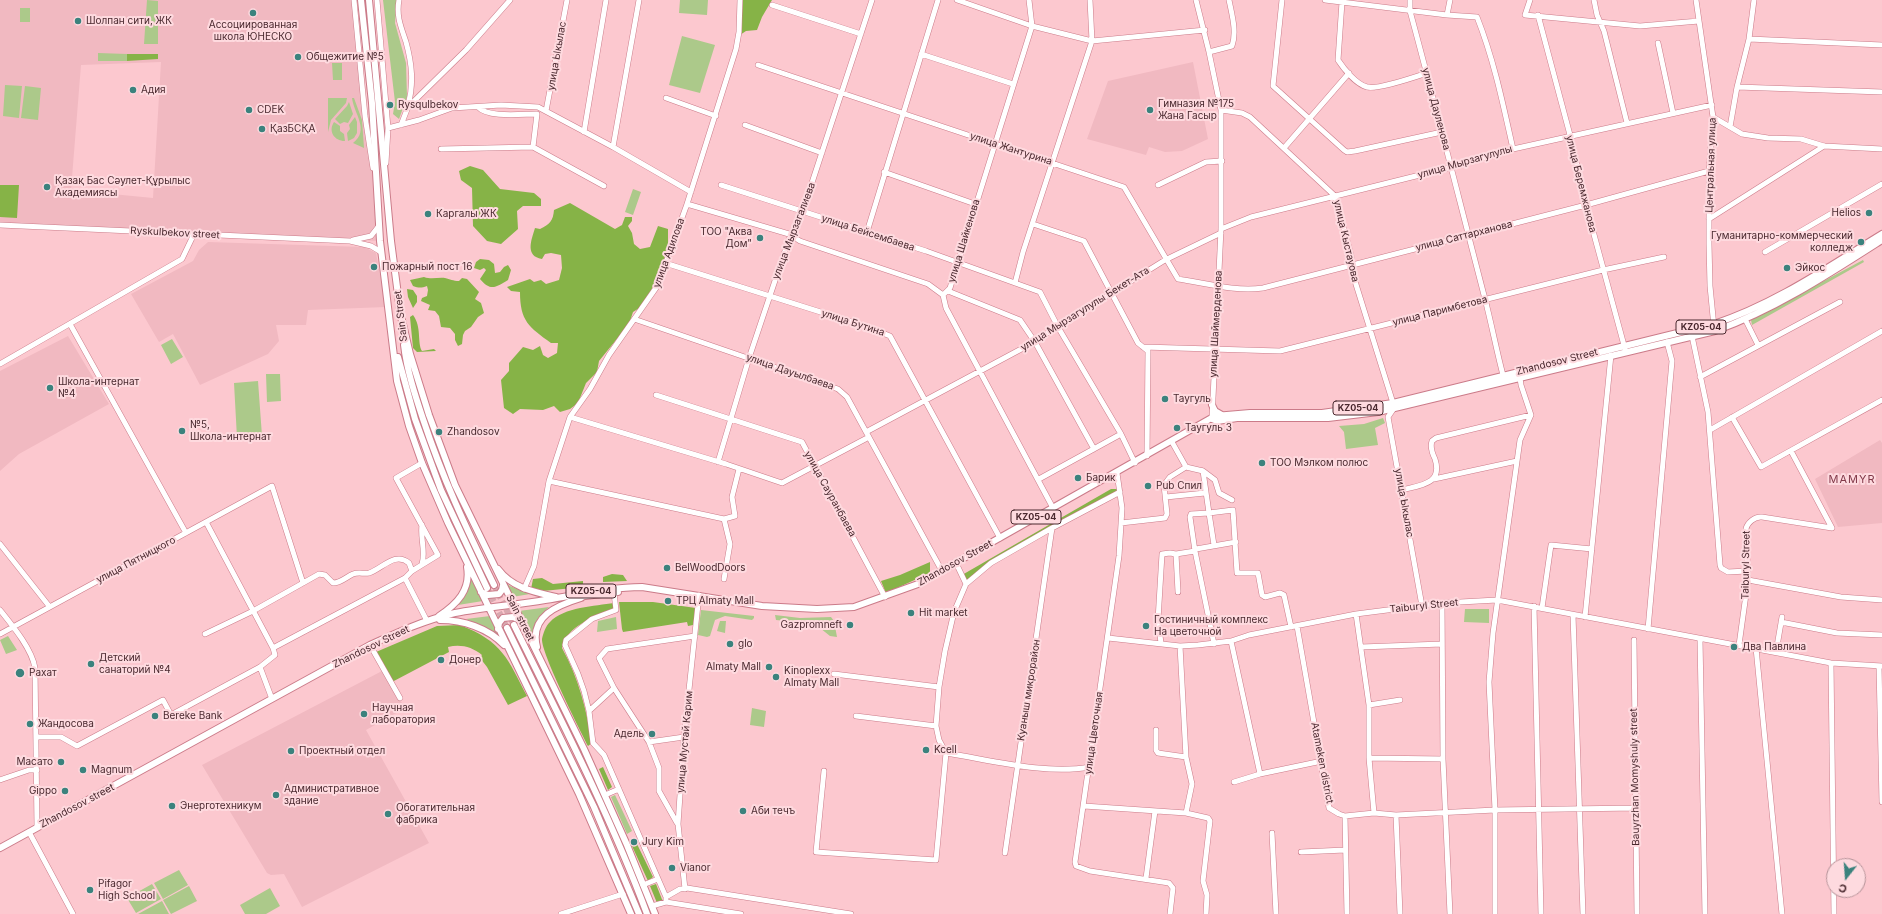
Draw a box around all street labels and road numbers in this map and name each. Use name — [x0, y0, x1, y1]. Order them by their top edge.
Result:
street label: улица Ыкылас — [545, 21, 569, 91]
street label: улица Дауленова — [1419, 66, 1453, 152]
street label: Центральная улица — [1703, 117, 1719, 213]
street label: улица Жантурина — [968, 130, 1054, 168]
street label: улица Беремжанова — [1563, 134, 1599, 234]
street label: улица Мырзагулулы — [1416, 143, 1514, 181]
street label: улица Мырзагалиева — [770, 181, 818, 281]
street label: улица Шайкенова — [946, 198, 982, 284]
street label: улица Кыстауова — [1331, 199, 1361, 283]
street label: улица Бейсембаева — [820, 212, 916, 254]
street label: улица Адилова — [651, 216, 687, 290]
street label: улица Саттарханова — [1414, 218, 1514, 254]
street label: Ryskulbekov street — [130, 225, 220, 241]
street label: улица Мырзагулулы Бекет-Ата — [1018, 264, 1152, 354]
street label: улица Шаймерденова — [1207, 270, 1225, 378]
street label: Sain Street — [392, 290, 410, 342]
street label: улица Паримбетова — [1391, 293, 1489, 329]
street label: улица Бутина — [820, 307, 886, 339]
road number: KZ05-04 — [1676, 320, 1726, 334]
street label: Zhandosov Street — [1515, 346, 1599, 378]
street label: улица Дауылбаева — [744, 351, 836, 393]
road number: KZ05-04 — [1333, 401, 1383, 415]
street label: улица Сауранбаева — [801, 449, 859, 539]
street label: улица Ыкылас — [1392, 468, 1416, 538]
road number: KZ05-04 — [1011, 510, 1061, 524]
street label: Taiburyl Street — [1739, 530, 1753, 600]
street label: улица Пятницкого — [94, 534, 178, 586]
street label: Zhandosov Street — [916, 537, 994, 589]
road number: KZ05-04 — [566, 584, 616, 598]
street label: Sain street — [503, 593, 537, 643]
street label: Taiburyl Street — [1389, 596, 1459, 616]
street label: Zhandosov Street — [331, 623, 411, 671]
street label: Куаныш микрорайон — [1015, 638, 1043, 742]
street label: улица Мустай Карим — [675, 690, 695, 794]
street label: улица Цветочная — [1082, 691, 1106, 775]
street label: Bauyrzhan Momyshuly street — [1628, 708, 1642, 846]
street label: Atameken district — [1308, 721, 1336, 805]
street label: Zhandosov street — [38, 781, 116, 831]

